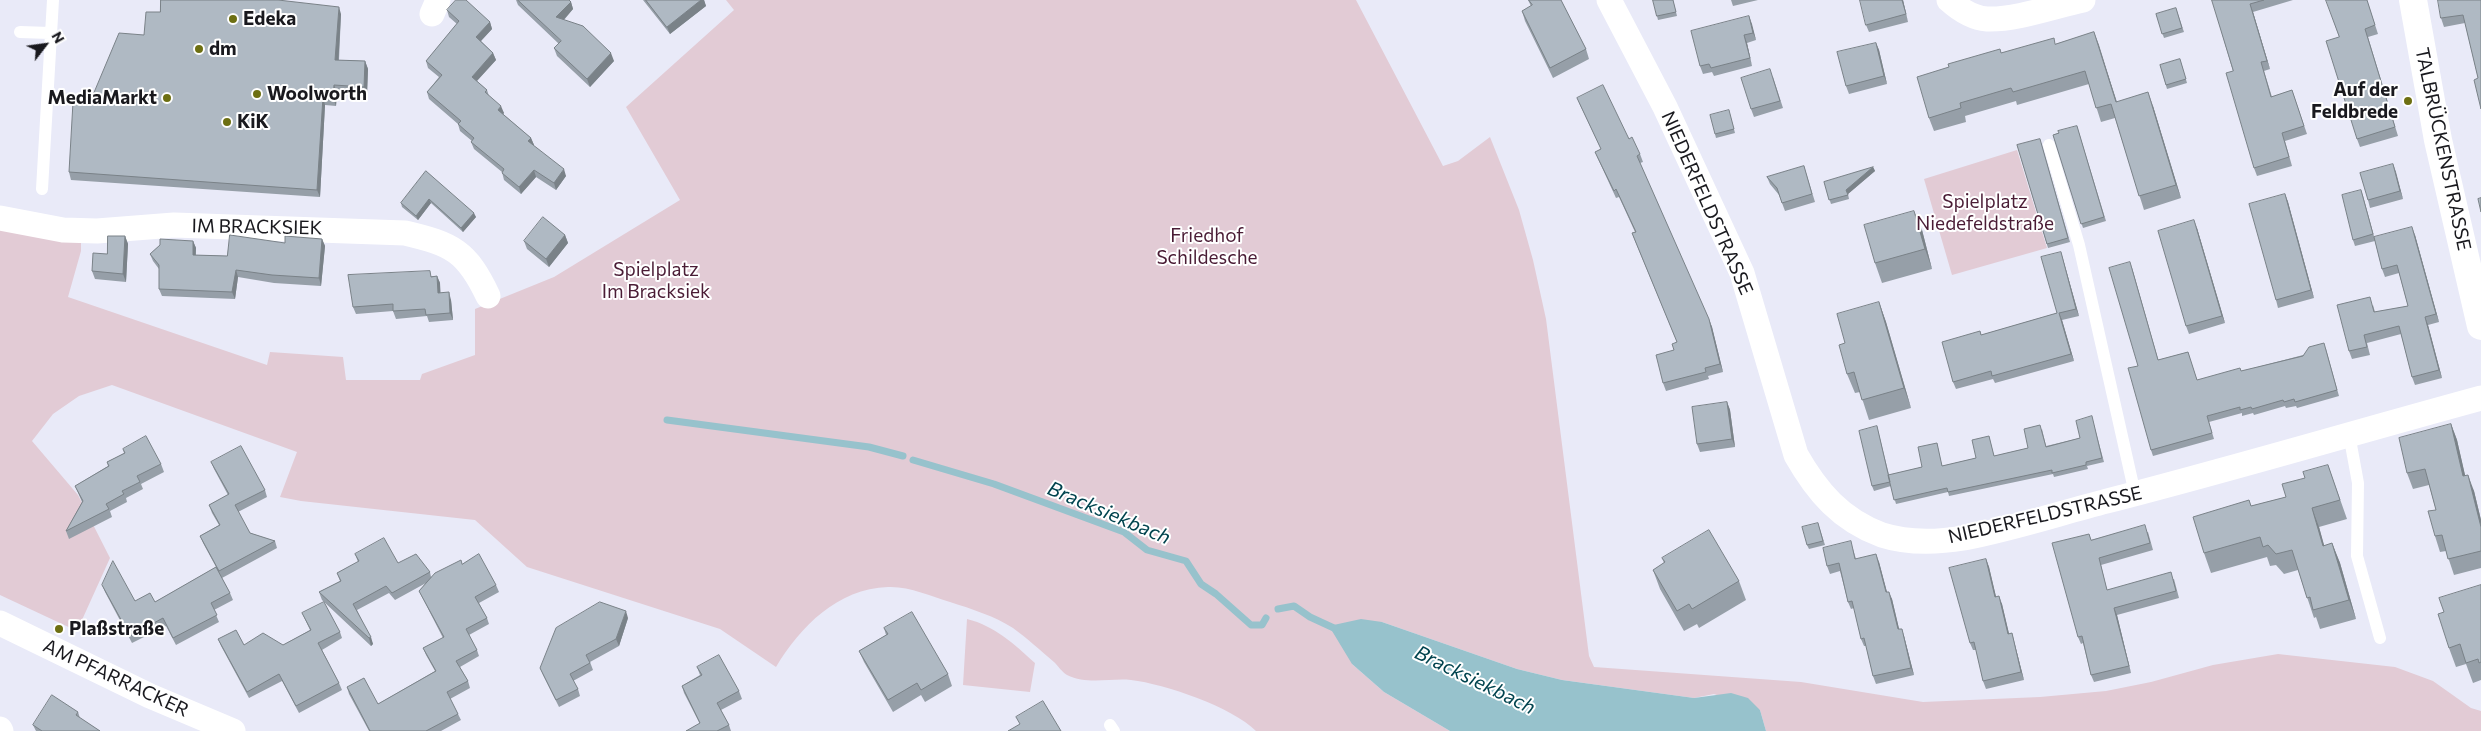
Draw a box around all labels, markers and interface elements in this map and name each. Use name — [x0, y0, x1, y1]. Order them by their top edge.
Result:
place label: Edeka — [243, 8, 296, 30]
marker: Edeka — [227, 13, 239, 25]
north arrow — [20, 20, 70, 70]
text: N — [48, 28, 68, 46]
place label: dm — [209, 38, 237, 60]
marker: dm — [193, 43, 205, 55]
street label: TALBRÜCKENSTRASSE — [2410, 45, 2476, 253]
place label: Auf der Feldbrede — [2311, 79, 2398, 123]
place label: Woolworth — [267, 83, 367, 105]
place label: MediaMarkt — [47, 87, 157, 109]
marker: Woolworth — [251, 88, 263, 100]
marker: MediaMarkt — [161, 92, 173, 104]
marker: Auf der Feldbrede — [2402, 95, 2414, 107]
street label: NIEDERFELDSTRASSE — [1656, 108, 1758, 298]
place label: KiK — [237, 111, 269, 133]
marker: KiK — [221, 116, 233, 128]
park label: Spielplatz Niedefeldstraße — [1916, 191, 2054, 235]
street label: IM BRACKSIEK — [191, 214, 323, 240]
park label: Friedhof Schildesche — [1156, 225, 1258, 269]
park label: Spielplatz Im Bracksiek — [602, 259, 710, 303]
water label: Bracksiekbach — [1044, 476, 1174, 550]
street label: NIEDERFELDSTRASSE — [1946, 482, 2144, 548]
place label: Plaßstraße — [69, 618, 164, 640]
marker: Plaßstraße — [53, 623, 65, 635]
street label: AM PFARRACKER — [40, 634, 192, 722]
water label: Bracksiekbach — [1411, 640, 1539, 720]

